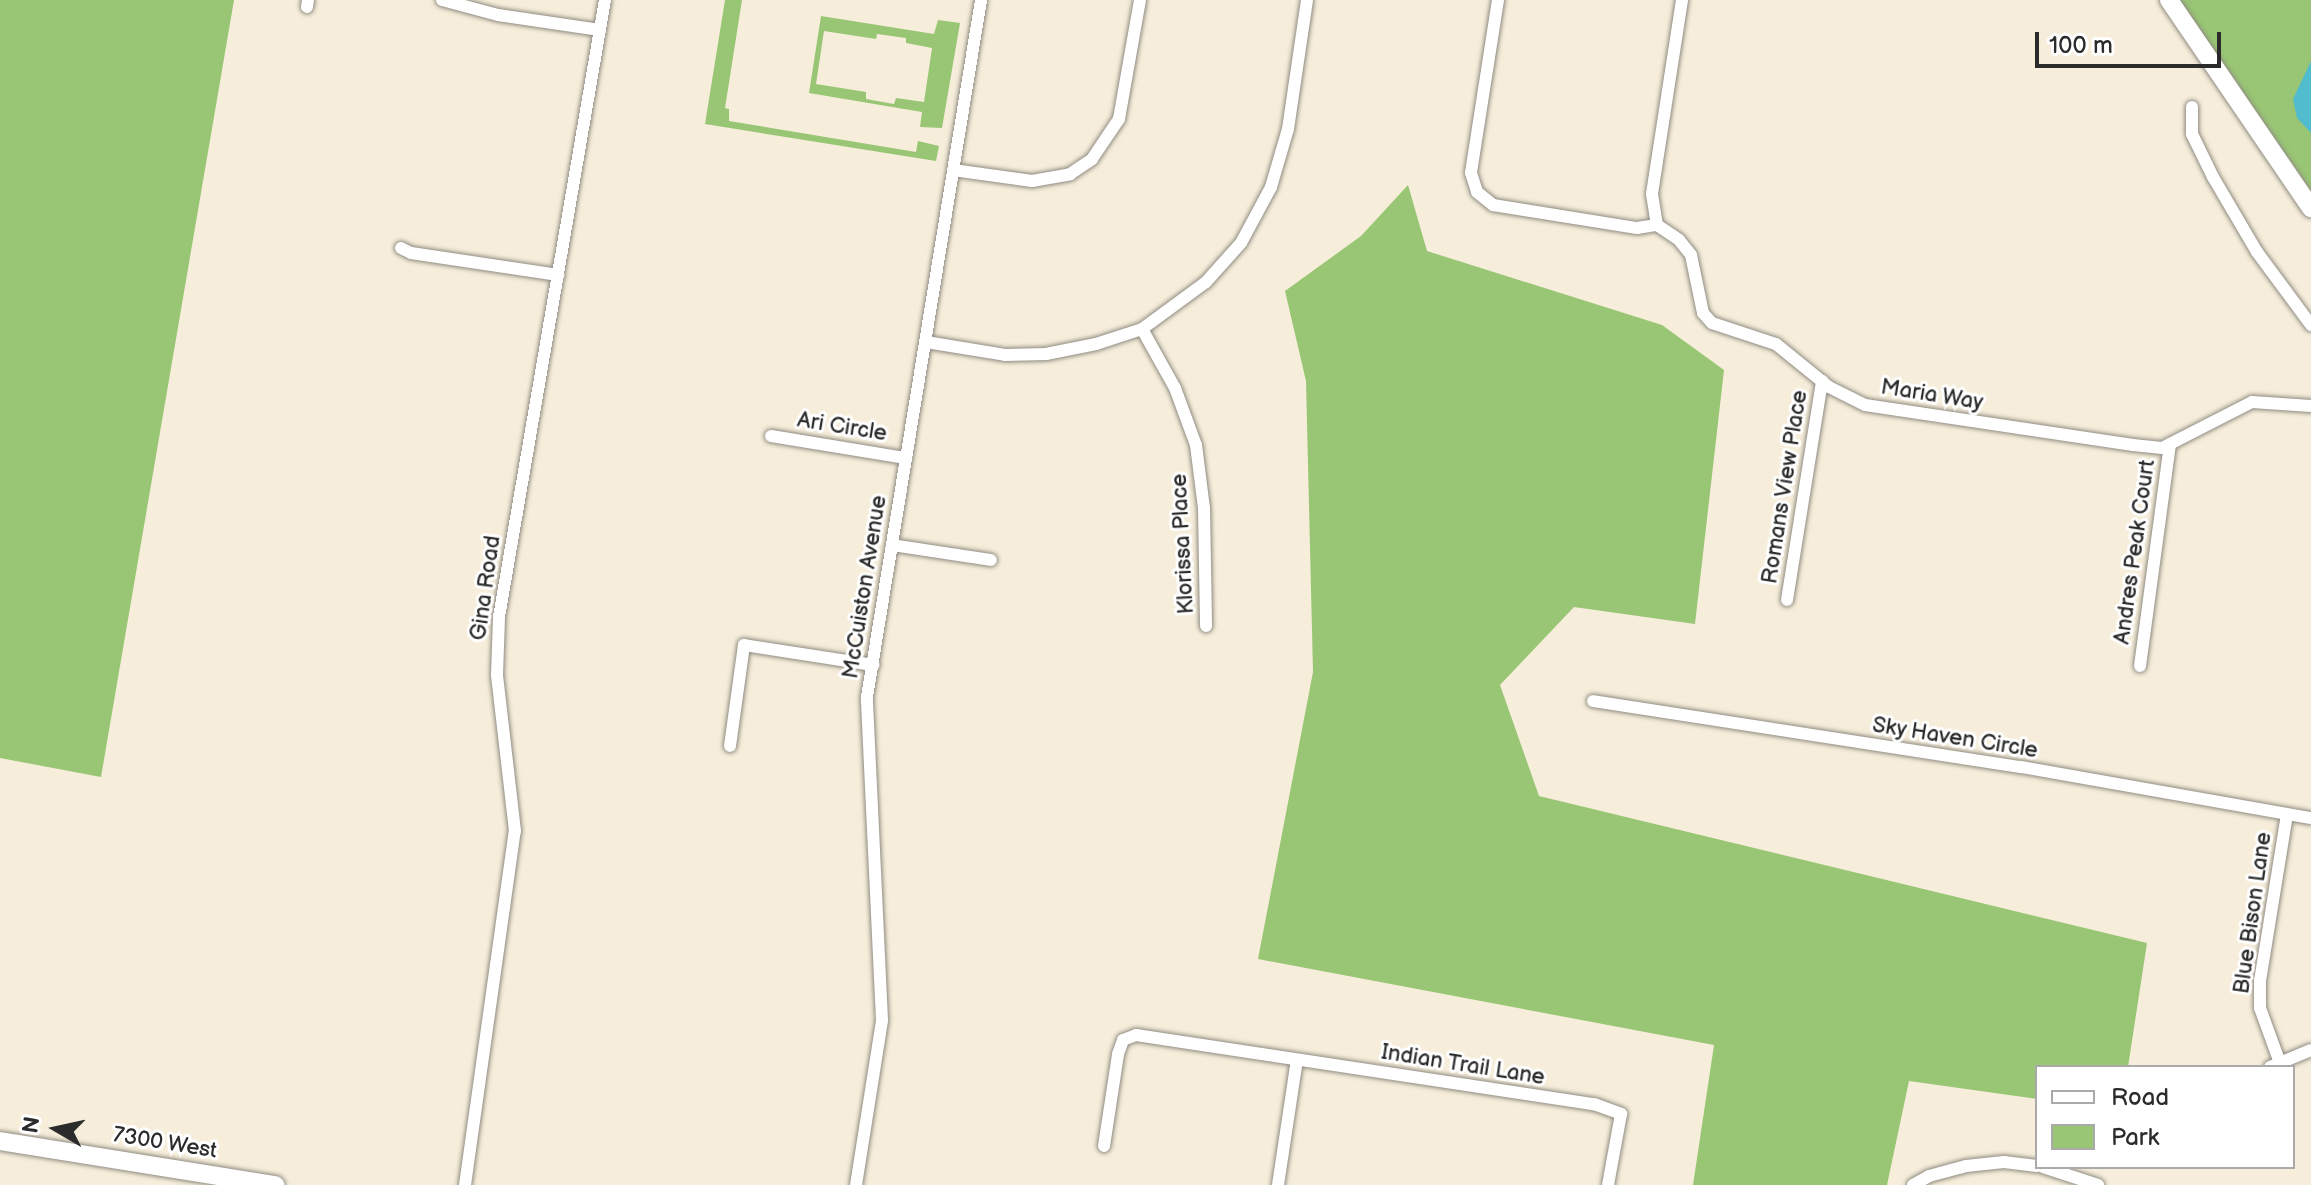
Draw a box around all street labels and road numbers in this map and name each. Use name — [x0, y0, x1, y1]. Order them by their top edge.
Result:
street label: Maria Way — [1879, 374, 1985, 416]
street label: Romans View Place — [1757, 388, 1813, 586]
street label: Ari Circle — [795, 407, 889, 447]
street label: Andres Peak Court — [2109, 458, 2161, 646]
street label: Klorissa Place — [1166, 473, 1200, 615]
street label: McCuiston Avenue — [837, 493, 893, 681]
street label: Gina Road — [466, 534, 506, 642]
street label: Sky Haven Circle — [1870, 712, 2040, 764]
street label: Blue Bison Lane — [2229, 830, 2277, 996]
street label: Indian Trail Lane — [1379, 1039, 1547, 1091]
street label: 7300 West — [111, 1122, 219, 1164]

